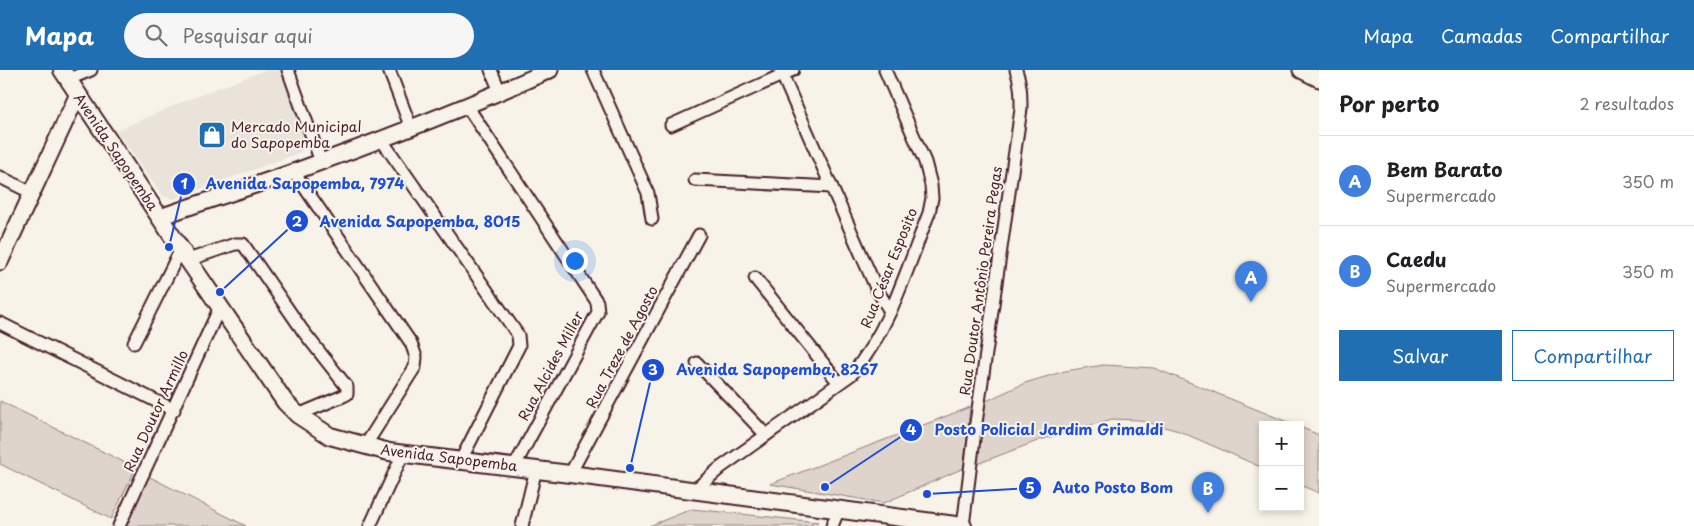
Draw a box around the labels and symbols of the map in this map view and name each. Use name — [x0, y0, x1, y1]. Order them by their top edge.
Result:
street label: Avenida Sapopemba — [69, 89, 164, 215]
place label: Mercado Municipal do Sapopemba — [231, 116, 362, 153]
shop icon: Mercado Municipal do Sapopemba — [197, 120, 227, 150]
street label: Rua Doutor Antônio Pereira Pegas — [954, 165, 1007, 397]
callout: Avenida Sapopemba, 7974 — [171, 169, 415, 199]
text: 1 — [180, 171, 188, 194]
text: Avenida Sapopemba, 7974 — [205, 171, 404, 194]
street label: Rua César Esposito — [855, 204, 922, 331]
callout: Avenida Sapopemba, 8015 — [285, 206, 530, 236]
text: 2 — [292, 209, 303, 232]
text: Avenida Sapopemba, 8015 — [318, 209, 521, 232]
your location — [562, 248, 588, 274]
pin: A — [1235, 261, 1267, 302]
street label: Rua Treze de Agosto — [580, 282, 663, 412]
street label: Rua Alcides Miller — [513, 307, 589, 424]
street label: Rua Doutor Armillo — [118, 346, 193, 475]
callout: Avenida Sapopemba, 8267 — [641, 355, 887, 385]
text: 3 — [648, 357, 658, 380]
text: Avenida Sapopemba, 8267 — [675, 357, 878, 380]
callout: Posto Policial Jardim Grimaldi — [899, 415, 1175, 445]
text: 4 — [906, 417, 916, 440]
text: Posto Policial Jardim Grimaldi — [935, 417, 1163, 440]
street label: Avenida Sapopemba — [379, 439, 519, 476]
pin: B — [1192, 472, 1224, 513]
callout: Auto Posto Bom — [1017, 473, 1183, 503]
text: 5 — [1025, 475, 1035, 498]
text: Auto Posto Bom — [1053, 475, 1173, 498]

